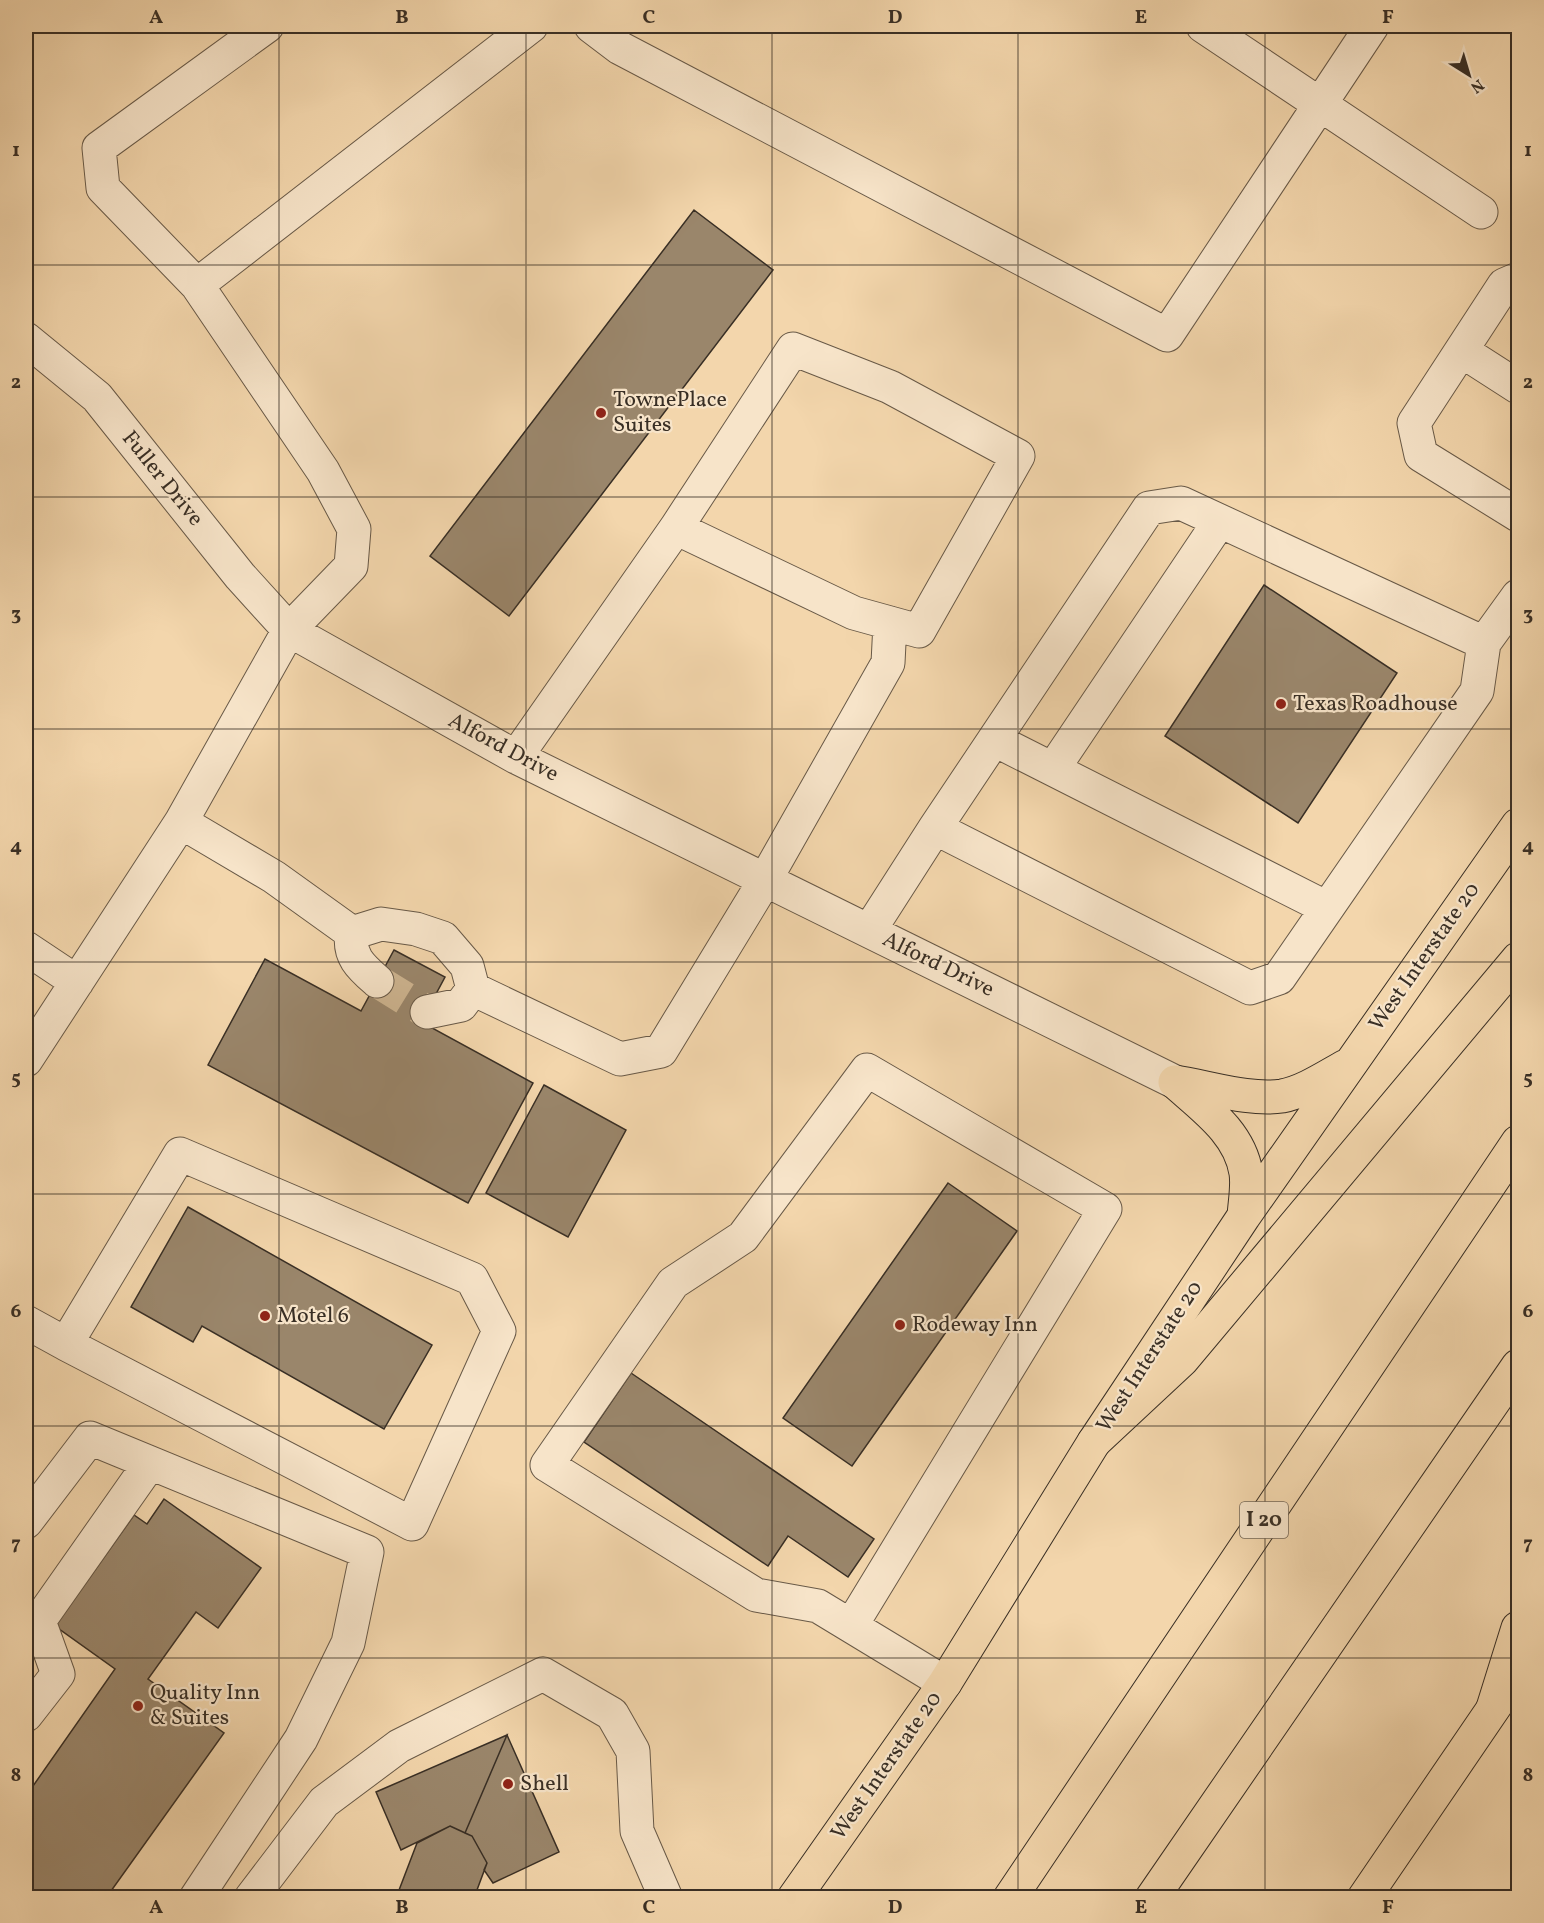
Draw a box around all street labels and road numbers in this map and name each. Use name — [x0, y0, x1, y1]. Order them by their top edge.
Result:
street label: Fuller Drive — [114, 425, 210, 533]
street label: Alford Drive — [442, 706, 564, 790]
street label: West Interstate 20 — [1362, 876, 1488, 1038]
street label: Alford Drive — [877, 925, 999, 1005]
street label: West Interstate 20 — [1089, 1275, 1211, 1439]
road number: I 20 — [1240, 1502, 1288, 1538]
street label: West Interstate 20 — [824, 1685, 950, 1847]

